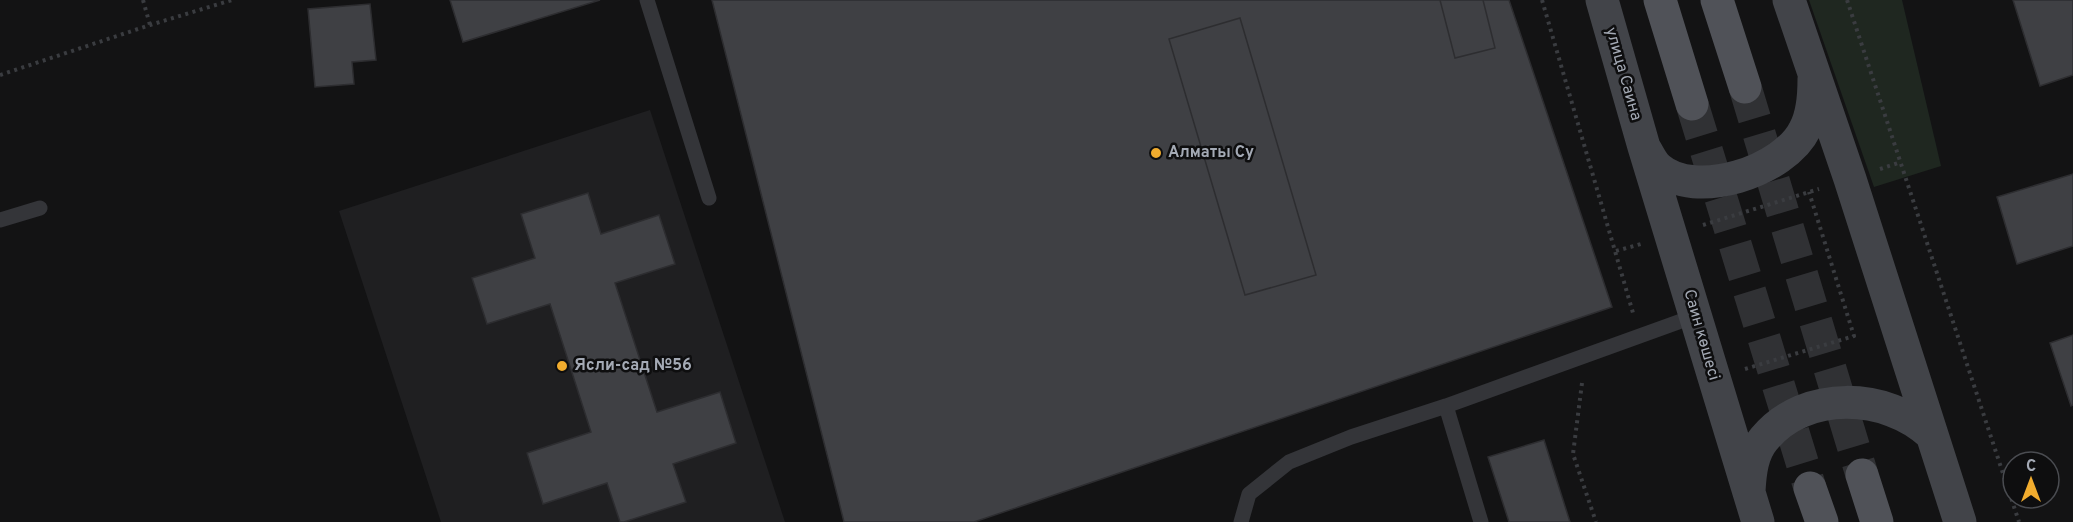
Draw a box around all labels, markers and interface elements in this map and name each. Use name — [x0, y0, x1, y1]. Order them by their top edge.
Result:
street label: улица Саина — [1600, 25, 1646, 123]
place label: Алматы Су — [1168, 143, 1254, 163]
marker: Алматы Су — [1149, 146, 1163, 160]
street label: Саин көшесі — [1678, 287, 1724, 383]
place label: Ясли-сад №56 — [574, 356, 692, 376]
marker: Ясли-сад №56 — [555, 359, 569, 373]
north arrow — [2001, 450, 2061, 510]
text: С — [2026, 457, 2036, 477]

